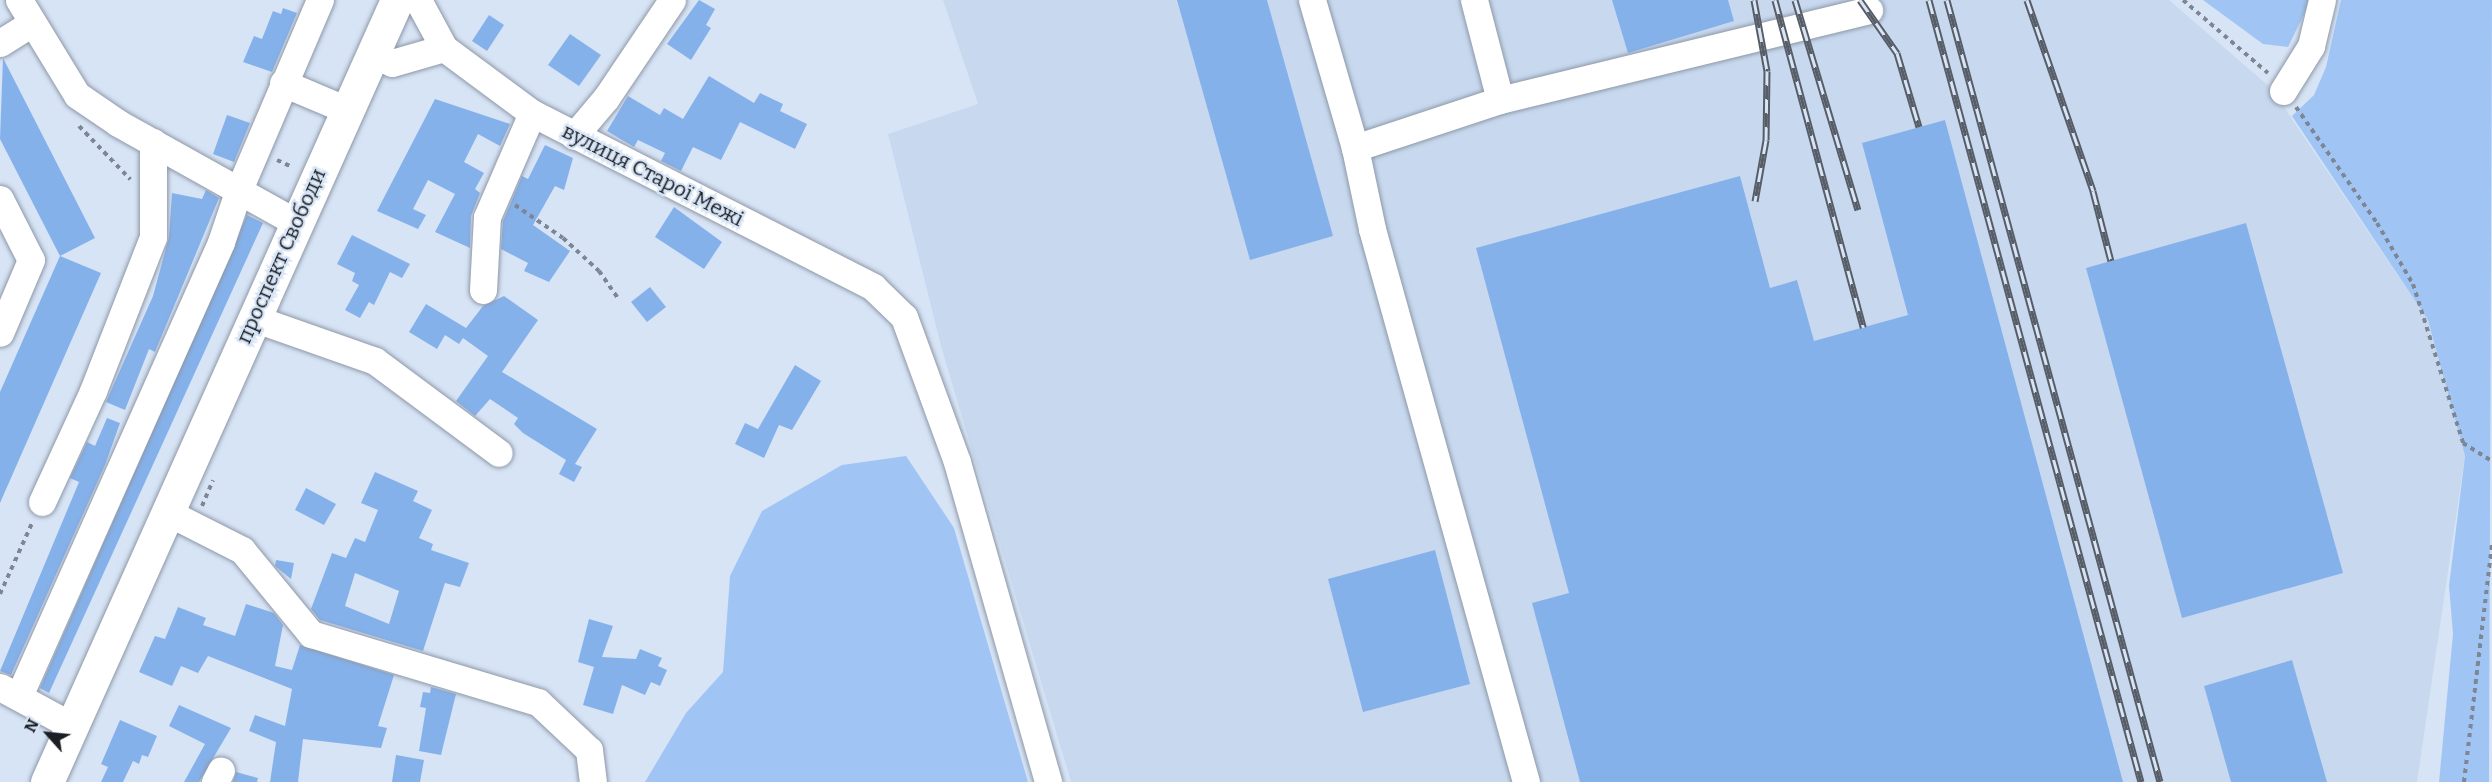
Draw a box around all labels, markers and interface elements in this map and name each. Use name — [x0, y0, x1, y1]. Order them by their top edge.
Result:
street label: вулиця Старої Межі — [558, 118, 748, 232]
street label: проспект Свободи — [231, 165, 331, 347]
north arrow — [18, 704, 78, 764]
text: N — [20, 716, 43, 735]

